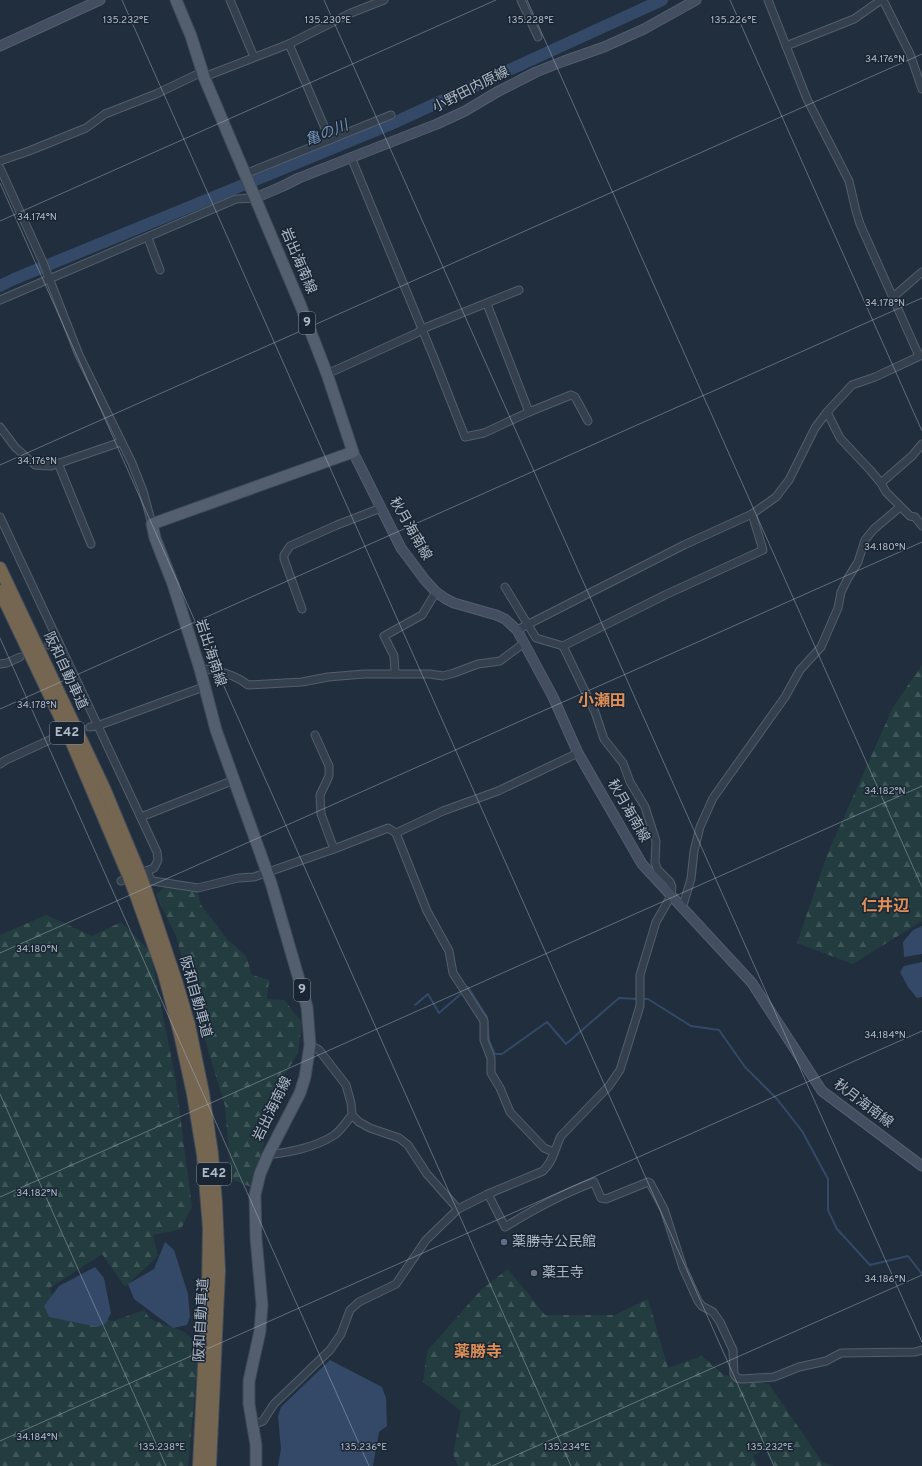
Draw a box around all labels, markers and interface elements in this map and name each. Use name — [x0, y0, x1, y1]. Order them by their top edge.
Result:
text: 135.232°E — [103, 14, 149, 27]
text: 135.230°E — [305, 14, 351, 27]
text: 135.228°E — [508, 14, 554, 27]
text: 135.226°E — [711, 14, 757, 27]
text: 34.176°N — [865, 53, 905, 66]
street label: 小野田内原線 — [430, 63, 512, 117]
water label: 亀の川 — [303, 116, 353, 151]
text: 34.174°N — [17, 211, 57, 224]
street label: 岩出海南線 — [277, 225, 319, 297]
text: 34.178°N — [865, 297, 905, 310]
road number: 9 — [299, 312, 315, 334]
text: 34.176°N — [17, 455, 57, 468]
street label: 秋月海南線 — [385, 494, 435, 564]
text: 34.180°N — [864, 541, 906, 554]
street label: 岩出海南線 — [191, 617, 229, 689]
street label: 阪和自動車道 — [40, 629, 90, 713]
district label: 小瀬田 — [578, 692, 626, 712]
text: 34.178°N — [17, 699, 57, 712]
road number: E42 — [50, 722, 84, 744]
street label: 秋月海南線 — [603, 776, 653, 846]
text: 34.182°N — [864, 785, 906, 798]
district label: 仁井辺 — [861, 896, 910, 917]
text: 34.180°N — [16, 943, 58, 956]
street label: 阪和自動車道 — [175, 954, 215, 1040]
road number: 9 — [294, 979, 310, 1001]
text: 34.184°N — [864, 1029, 906, 1042]
street label: 岩出海南線 — [250, 1074, 296, 1144]
street label: 秋月海南線 — [830, 1076, 896, 1132]
road number: E42 — [197, 1163, 231, 1185]
text: 34.182°N — [16, 1187, 58, 1200]
place label: 薬勝寺公民館 — [512, 1234, 596, 1251]
marker: 薬勝寺公民館 — [499, 1237, 509, 1247]
place label: 薬王寺 — [542, 1265, 584, 1282]
marker: 薬王寺 — [529, 1268, 539, 1278]
text: 34.186°N — [864, 1273, 906, 1286]
street label: 阪和自動車道 — [191, 1278, 213, 1362]
district label: 薬勝寺 — [454, 1343, 502, 1363]
text: 34.184°N — [16, 1431, 58, 1444]
text: 135.238°E — [139, 1441, 185, 1454]
text: 135.236°E — [341, 1441, 387, 1454]
text: 135.234°E — [544, 1441, 590, 1454]
text: 135.232°E — [747, 1441, 793, 1454]

